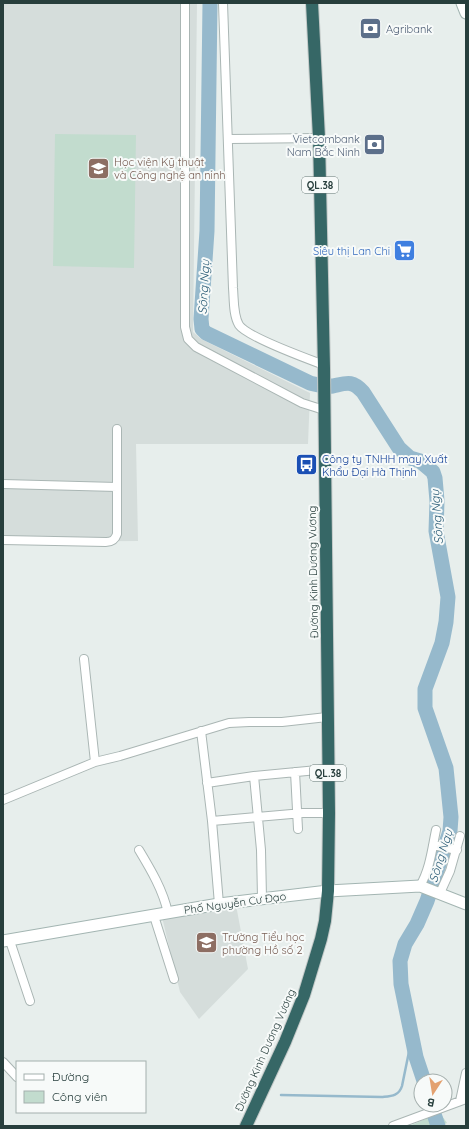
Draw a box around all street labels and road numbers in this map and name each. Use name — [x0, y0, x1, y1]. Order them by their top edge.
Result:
road number: QL.38 — [302, 177, 338, 193]
street label: Đường Kinh Dương Vương — [305, 505, 321, 639]
road number: QL.38 — [310, 765, 346, 781]
street label: Phố Nguyễn Cư Đạo — [183, 889, 287, 917]
street label: Đường Kinh Dương Vương — [232, 986, 298, 1114]

